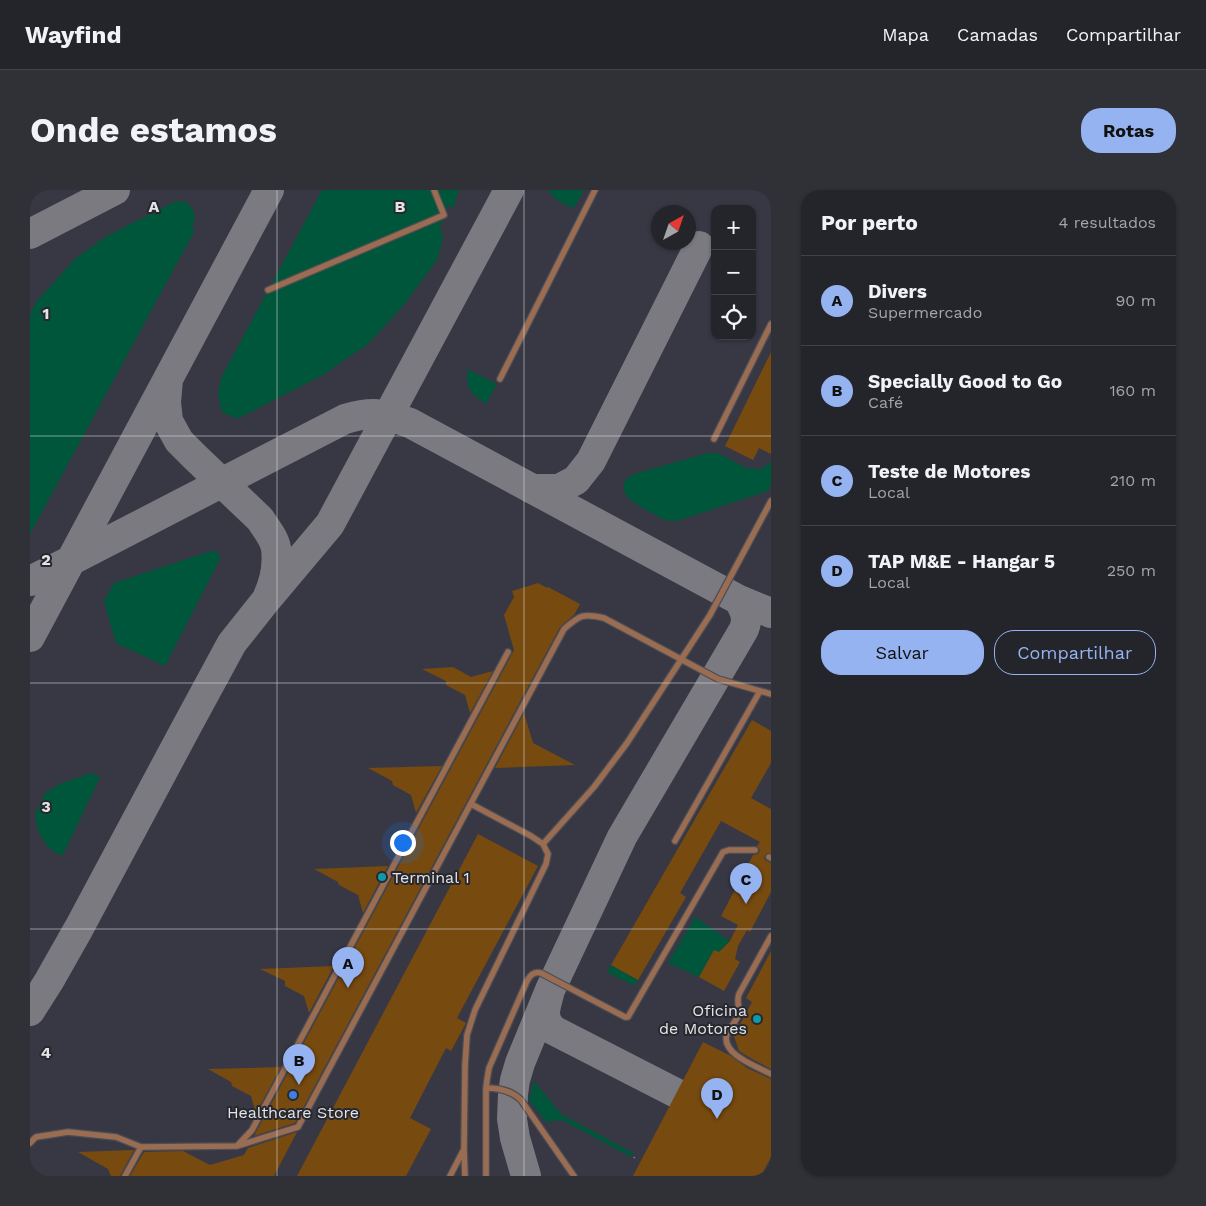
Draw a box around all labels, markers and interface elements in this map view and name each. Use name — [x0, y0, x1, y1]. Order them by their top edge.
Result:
text: Wayfind — [25, 21, 121, 49]
text: Mapa — [882, 24, 929, 45]
text: Camadas — [957, 24, 1038, 45]
text: Compartilhar — [1066, 24, 1181, 45]
button: Rotas — [1081, 108, 1176, 153]
text: Onde estamos — [30, 109, 277, 151]
text: A — [149, 197, 160, 216]
text: B — [395, 197, 406, 216]
north arrow — [651, 205, 696, 250]
map controls — [711, 205, 756, 340]
button: + — [711, 205, 756, 250]
text: Por perto — [821, 210, 918, 235]
text: 4 resultados — [1059, 213, 1156, 232]
button: − — [711, 250, 756, 295]
text: Divers — [868, 280, 927, 303]
text: A — [832, 291, 842, 310]
text: 90 m — [1115, 291, 1156, 310]
button: locate — [711, 295, 756, 340]
text: Supermercado — [868, 303, 982, 322]
text: 1 — [43, 304, 49, 323]
text: Specially Good to Go — [868, 370, 1062, 393]
text: B — [832, 381, 842, 400]
text: 160 m — [1109, 381, 1156, 400]
text: Café — [868, 393, 903, 412]
text: Teste de Motores — [868, 460, 1030, 483]
text: C — [832, 471, 842, 490]
text: 210 m — [1110, 471, 1156, 490]
text: Local — [868, 483, 910, 502]
text: 2 — [41, 550, 51, 569]
text: TAP M&E - Hangar 5 — [868, 550, 1055, 573]
text: D — [831, 561, 843, 580]
text: 250 m — [1107, 561, 1156, 580]
text: Local — [868, 573, 910, 592]
button: Salvar — [821, 630, 984, 675]
button: Compartilhar — [994, 630, 1156, 675]
text: 3 — [41, 797, 51, 816]
your location — [390, 830, 416, 856]
pin: C — [730, 863, 762, 904]
place label: Terminal 1 — [392, 868, 470, 887]
marker: Terminal 1 — [376, 871, 388, 883]
pin: A — [332, 947, 364, 988]
place label: Oficina de Motores — [659, 1001, 747, 1038]
marker: Oficina de Motores — [751, 1013, 763, 1025]
text: 4 — [41, 1043, 51, 1062]
pin: B — [283, 1044, 315, 1085]
pin: D — [701, 1078, 733, 1119]
marker: Healthcare Store — [287, 1089, 299, 1101]
place label: Healthcare Store — [227, 1103, 359, 1122]

